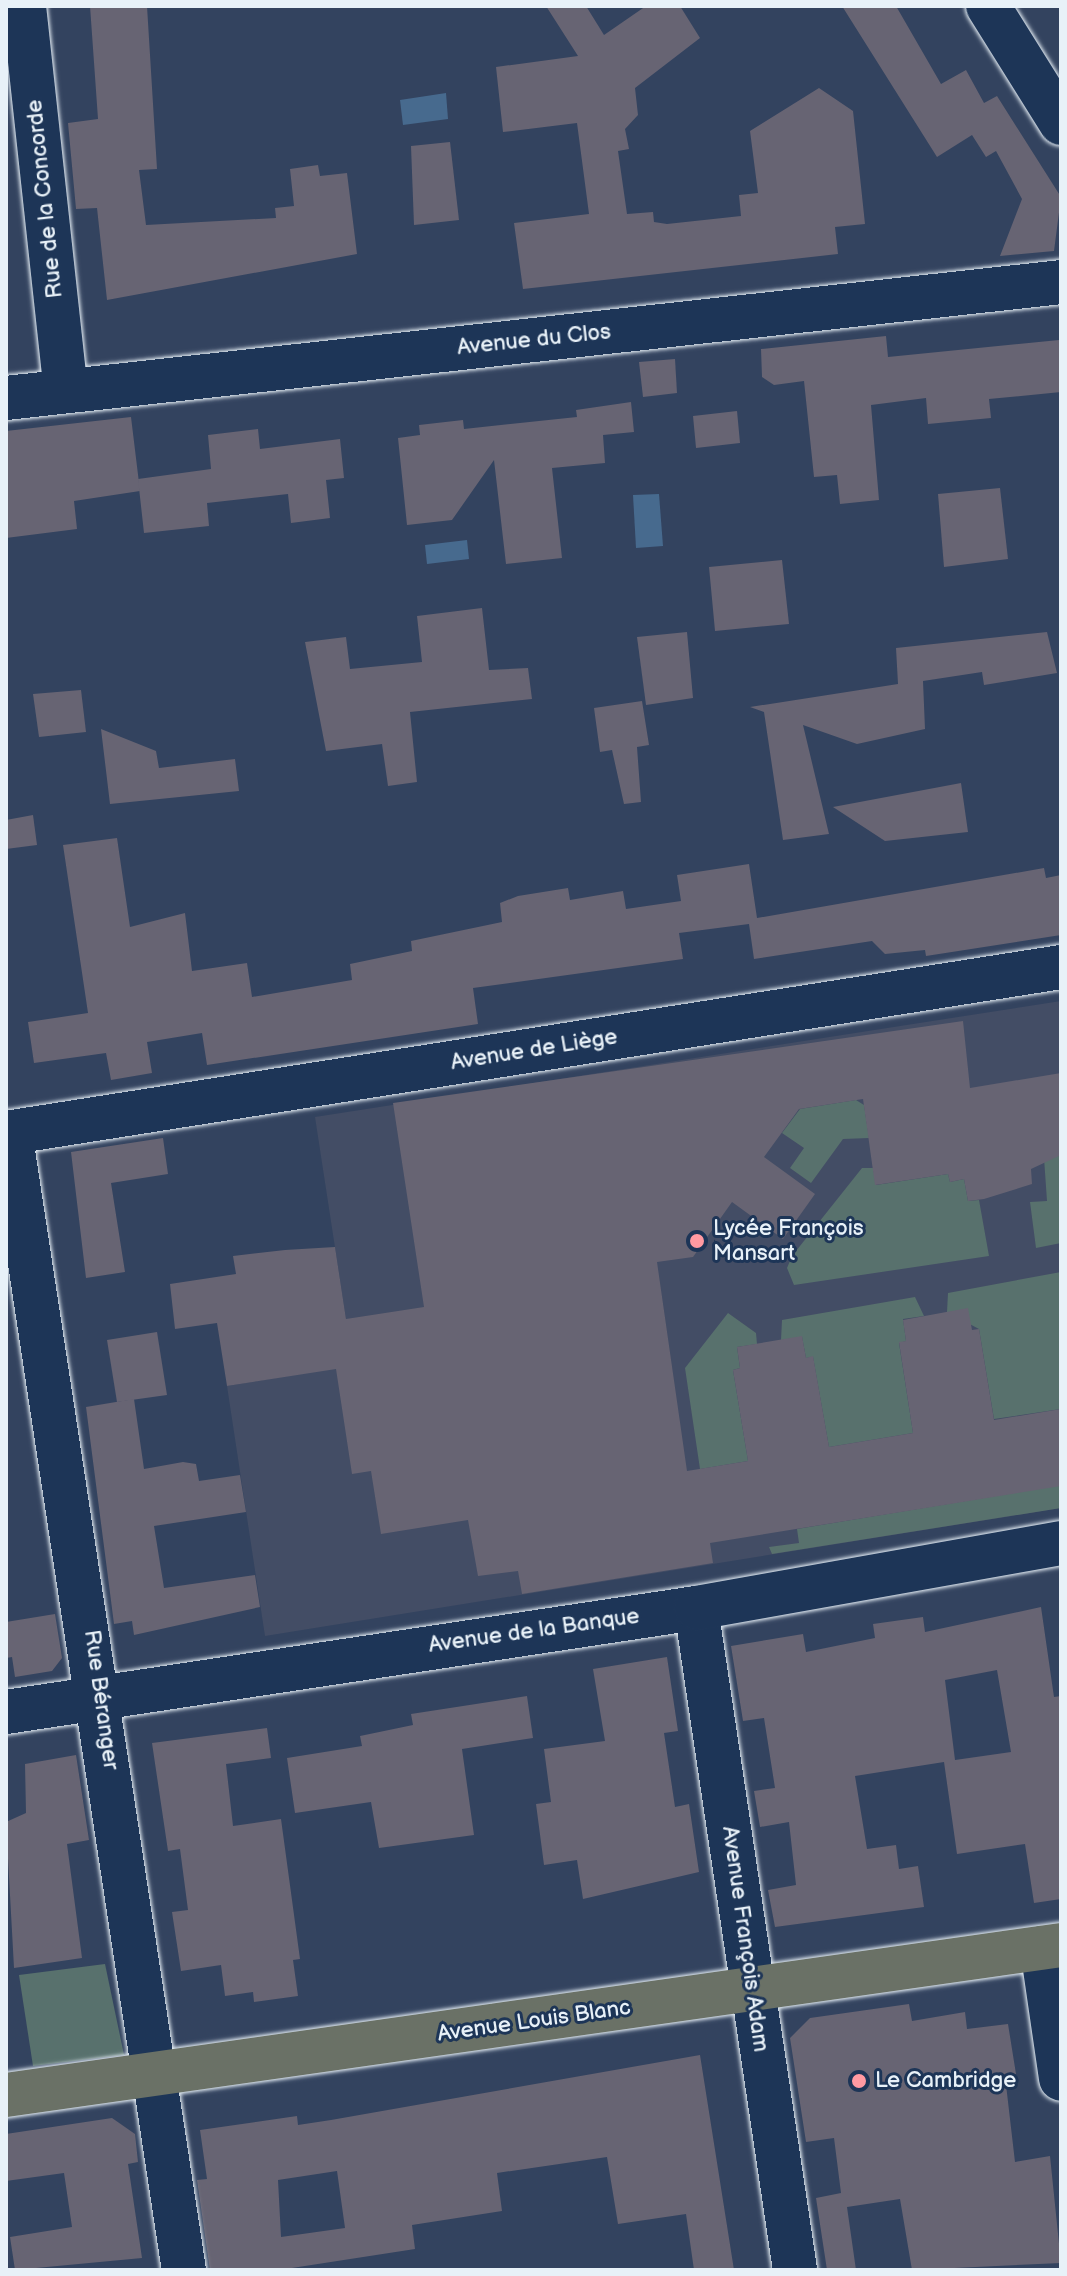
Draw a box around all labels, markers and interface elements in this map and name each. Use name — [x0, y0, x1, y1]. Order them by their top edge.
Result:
street label: Rue de la Concorde — [21, 98, 69, 300]
street label: Avenue du Clos — [456, 319, 612, 361]
street label: Avenue de Liège — [449, 1024, 619, 1076]
place label: Lycée François Mansart — [713, 1215, 864, 1266]
marker: Lycée François Mansart — [688, 1232, 706, 1250]
street label: Avenue de la Banque — [427, 1603, 641, 1659]
street label: Rue Béranger — [78, 1628, 124, 1772]
street label: Avenue François Adam — [716, 1824, 774, 2054]
street label: Avenue Louis Blanc — [436, 1994, 632, 2048]
place label: Le Cambridge — [875, 2068, 1016, 2094]
marker: Le Cambridge — [850, 2072, 868, 2090]

